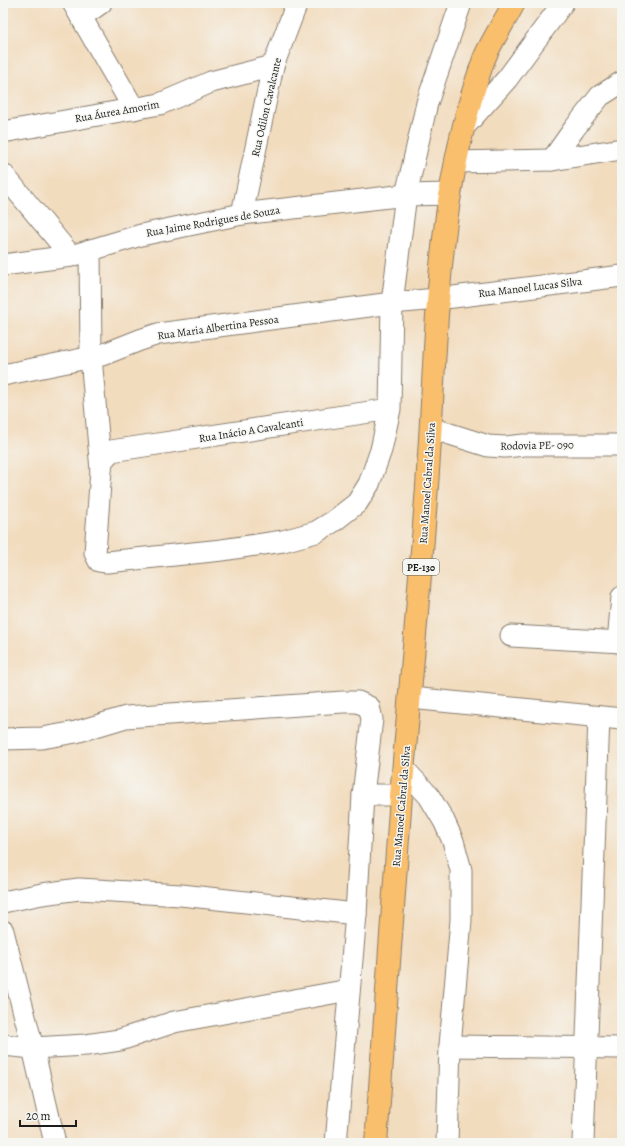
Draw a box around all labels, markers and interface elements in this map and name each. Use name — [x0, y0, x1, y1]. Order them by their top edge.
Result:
street label: Rua Odilon Cavalcante — [248, 56, 285, 158]
street label: Rua Áurea Amorim — [74, 97, 160, 126]
street label: Rua Jaime Rodrigues de Souza — [145, 202, 282, 241]
street label: Rua Manoel Lucas Silva — [477, 274, 584, 301]
street label: Rua Maria Albertina Pessoa — [157, 311, 280, 343]
street label: Rua Inácio A Cavalcanti — [198, 415, 304, 446]
street label: Rua Manoel Cabral da Silva — [416, 421, 439, 544]
street label: Rodovia PE- 090 — [500, 437, 574, 454]
road number: PE-130 — [403, 559, 439, 575]
street label: Rua Manoel Cabral da Silva — [389, 744, 414, 867]
scale bar — [20, 1102, 76, 1128]
text: 20 m — [26, 1108, 50, 1124]

